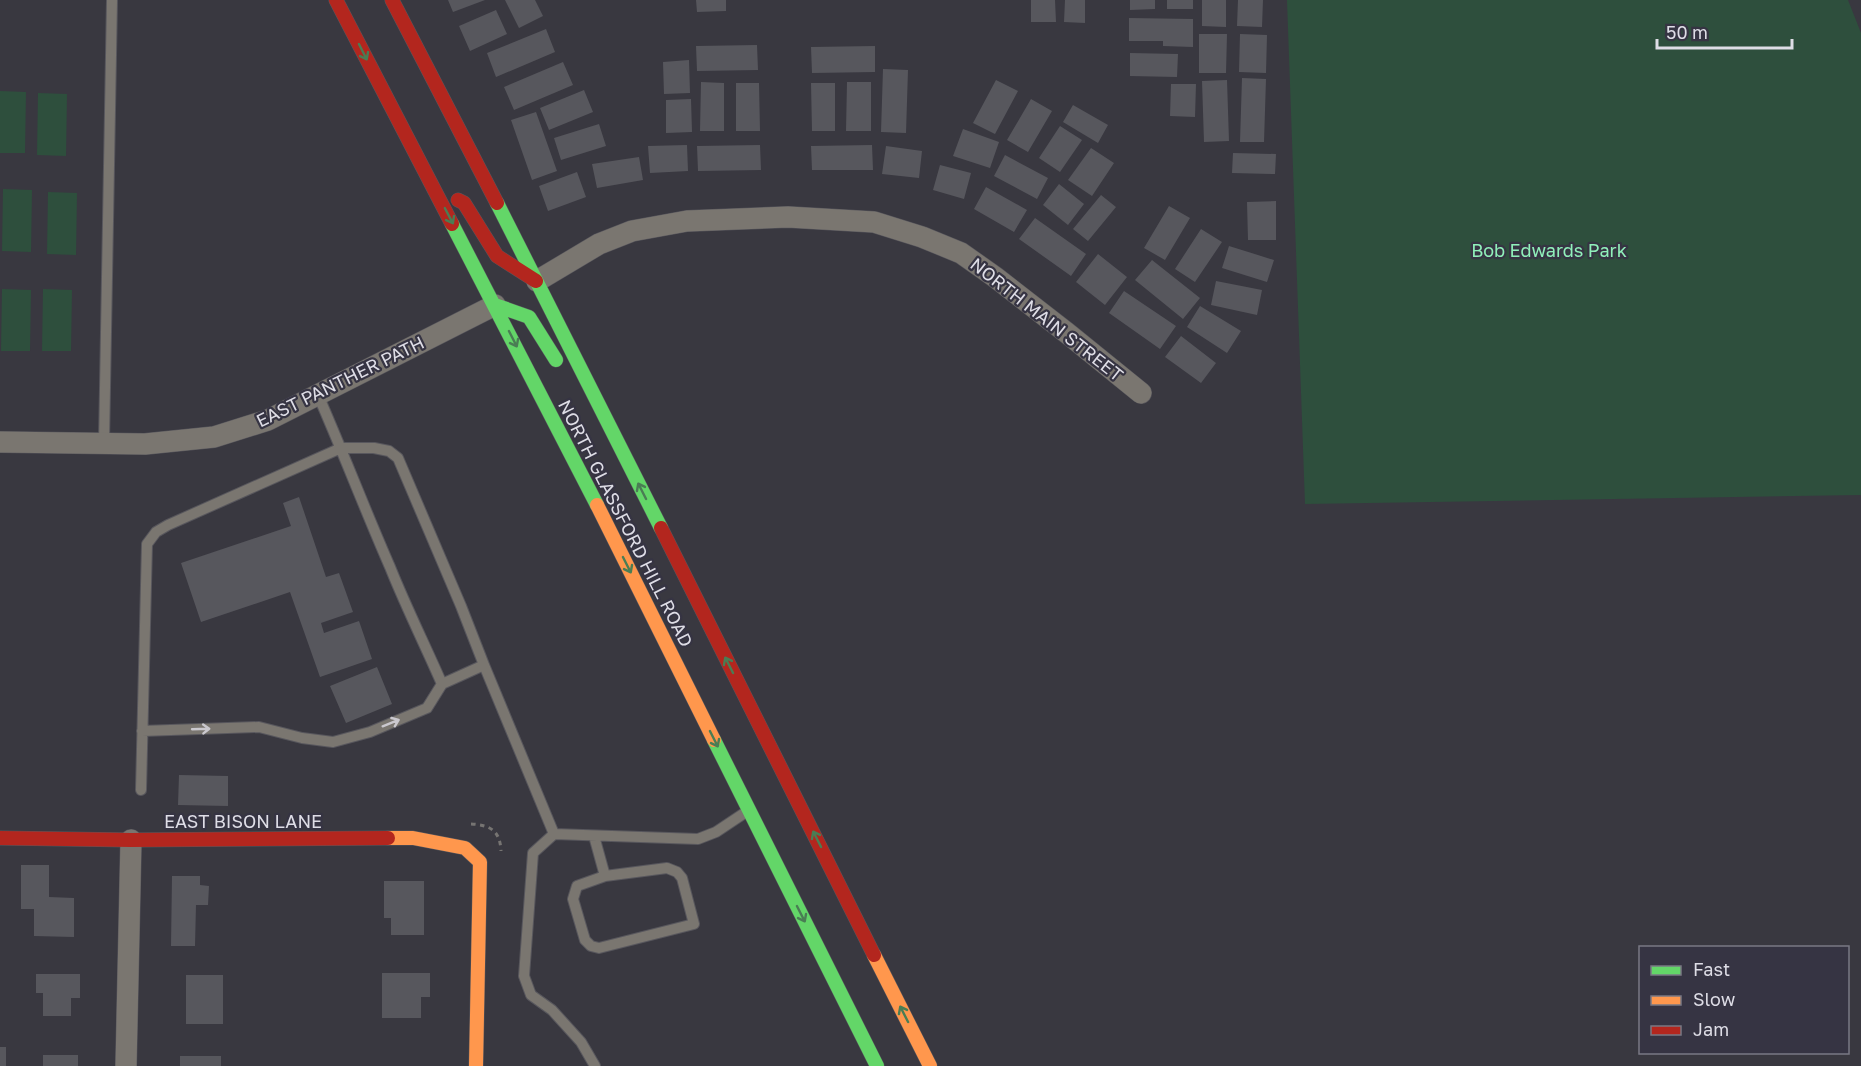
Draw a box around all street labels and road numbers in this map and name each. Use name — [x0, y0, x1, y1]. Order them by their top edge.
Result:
street label: NORTH MAIN STREET — [966, 253, 1128, 385]
street label: EAST PANTHER PATH — [252, 331, 428, 431]
street label: NORTH GLASSFORD HILL ROAD — [554, 396, 698, 650]
street label: EAST BISON LANE — [164, 810, 322, 832]

